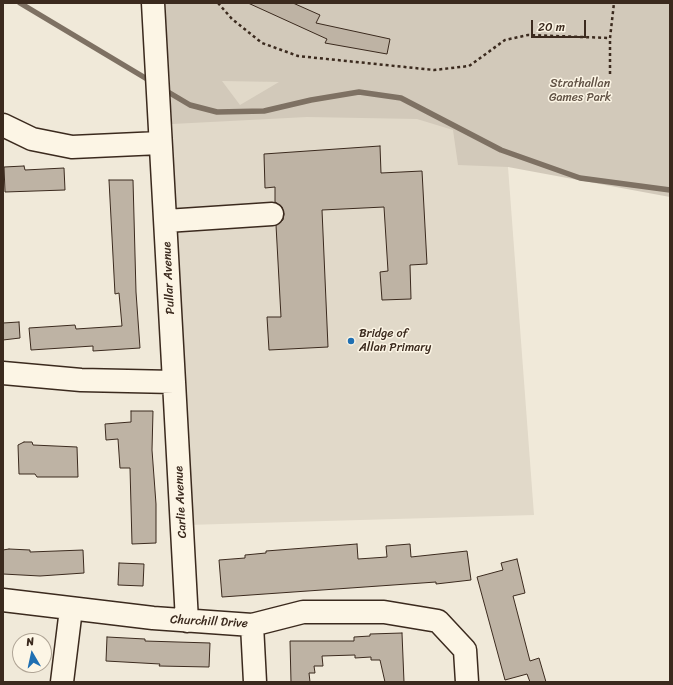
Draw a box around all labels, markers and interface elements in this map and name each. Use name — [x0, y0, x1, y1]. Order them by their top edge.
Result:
scale bar — [533, 12, 588, 38]
text: 20 m — [538, 16, 565, 38]
park label: Strathallan Games Park — [549, 77, 611, 105]
street label: Pullar Avenue — [160, 241, 178, 315]
place label: Bridge of Allan Primary — [359, 327, 431, 355]
marker: Bridge of Allan Primary — [346, 336, 356, 346]
street label: Carlie Avenue — [172, 465, 190, 539]
street label: Churchill Drive — [170, 613, 248, 631]
text: N — [25, 632, 35, 652]
north arrow — [12, 633, 52, 673]

